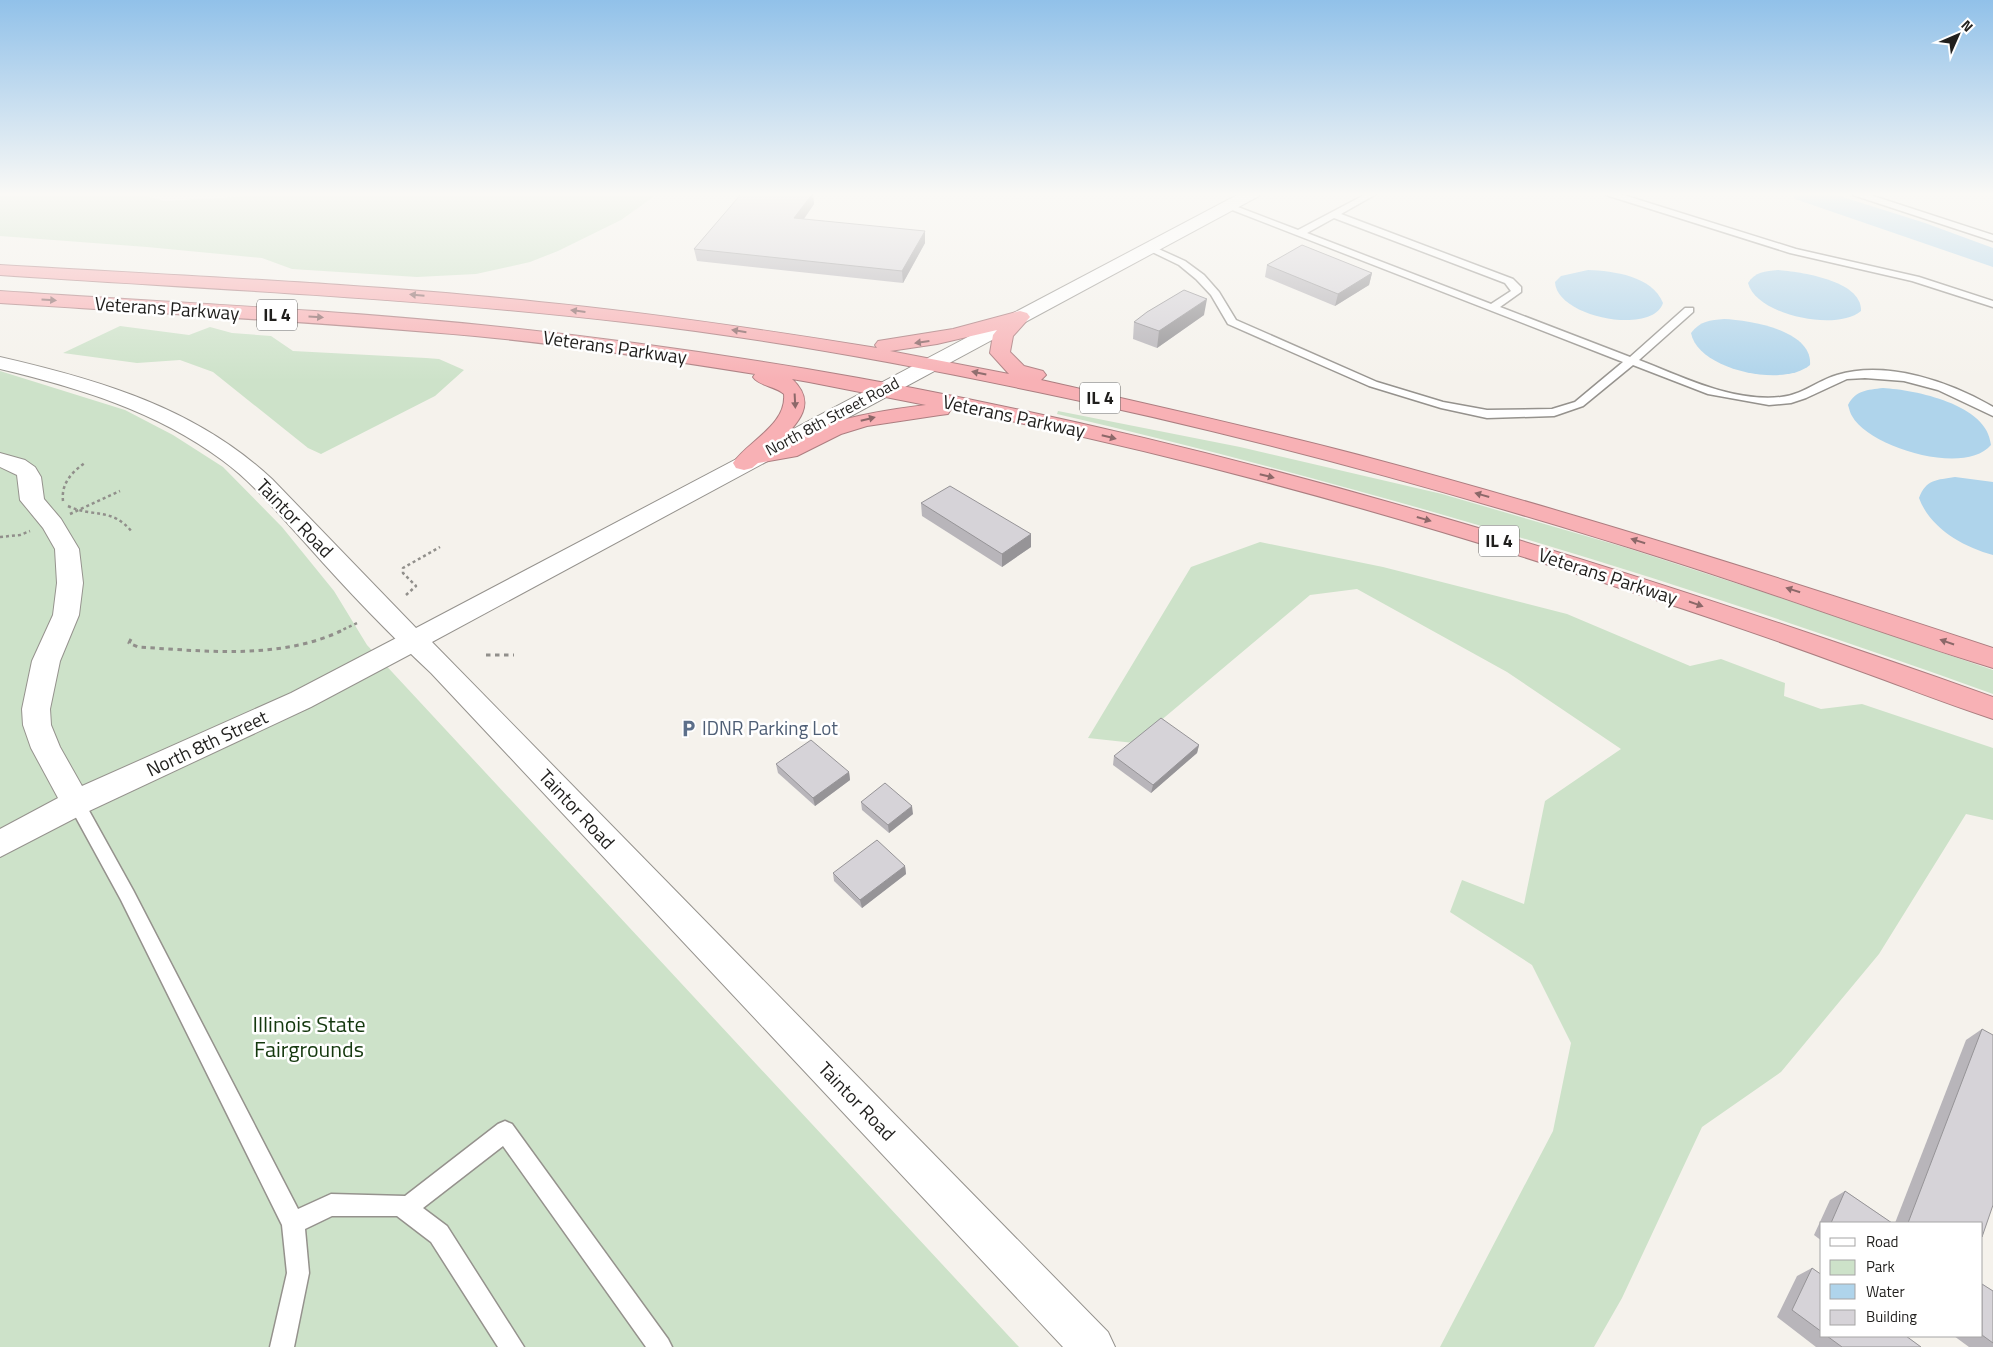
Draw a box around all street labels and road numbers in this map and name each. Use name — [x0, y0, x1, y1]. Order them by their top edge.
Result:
street label: Veterans Parkway — [94, 288, 240, 327]
road number: IL 4 — [257, 300, 297, 330]
street label: Veterans Parkway — [541, 322, 689, 371]
street label: North 8th Street Road — [761, 371, 903, 461]
road number: IL 4 — [1080, 382, 1120, 413]
street label: Veterans Parkway — [940, 386, 1088, 445]
street label: Taintor Road — [250, 471, 341, 564]
road number: IL 4 — [1479, 526, 1519, 556]
street label: Veterans Parkway — [1535, 539, 1682, 612]
street label: North 8th Street — [141, 702, 273, 783]
street label: Taintor Road — [532, 762, 622, 855]
street label: Taintor Road — [812, 1054, 903, 1147]

